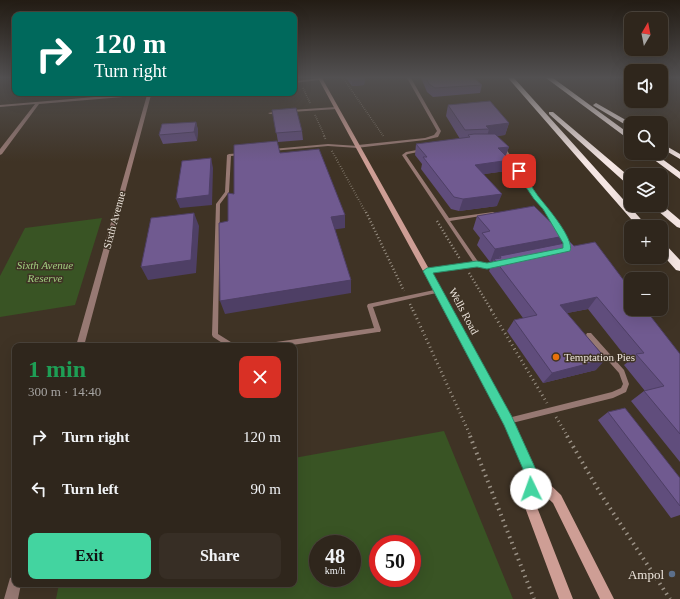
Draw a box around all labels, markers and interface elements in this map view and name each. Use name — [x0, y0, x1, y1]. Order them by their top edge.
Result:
north arrow — [624, 12, 668, 56]
map controls — [624, 12, 668, 316]
icon: right — [28, 28, 80, 80]
text: 120 m — [94, 28, 166, 59]
text: Turn right — [94, 61, 167, 81]
button: sound — [624, 64, 668, 108]
button: search — [624, 116, 668, 160]
pin — [502, 154, 536, 188]
icon: arrive — [508, 160, 530, 182]
button: layers — [624, 168, 668, 212]
street label: Sixth Avenue — [101, 190, 127, 250]
button: + — [624, 220, 668, 264]
park label: Sixth Avenue Reserve — [17, 259, 73, 284]
button: − — [624, 272, 668, 316]
street label: Wells Road — [447, 286, 481, 337]
place label: Temptation Pies — [564, 351, 635, 363]
marker: Temptation Pies — [551, 352, 561, 362]
text: 1 min — [28, 356, 86, 382]
button: close — [239, 356, 281, 398]
text: 300 m · 14:40 — [28, 384, 101, 399]
icon: right — [28, 426, 50, 448]
text: Turn right — [62, 429, 129, 445]
text: 120 m — [243, 429, 281, 445]
position arrow — [510, 468, 552, 510]
icon: left — [28, 478, 50, 500]
text: Turn left — [62, 481, 119, 497]
text: 90 m — [251, 481, 281, 497]
button: Exit — [28, 533, 151, 579]
button: Share — [159, 533, 281, 579]
speed limit sign: 50 — [369, 535, 421, 587]
text: 48 — [325, 545, 345, 567]
text: km/h — [325, 565, 345, 576]
place label: Ampol — [628, 567, 664, 582]
marker: Ampol — [667, 569, 677, 579]

